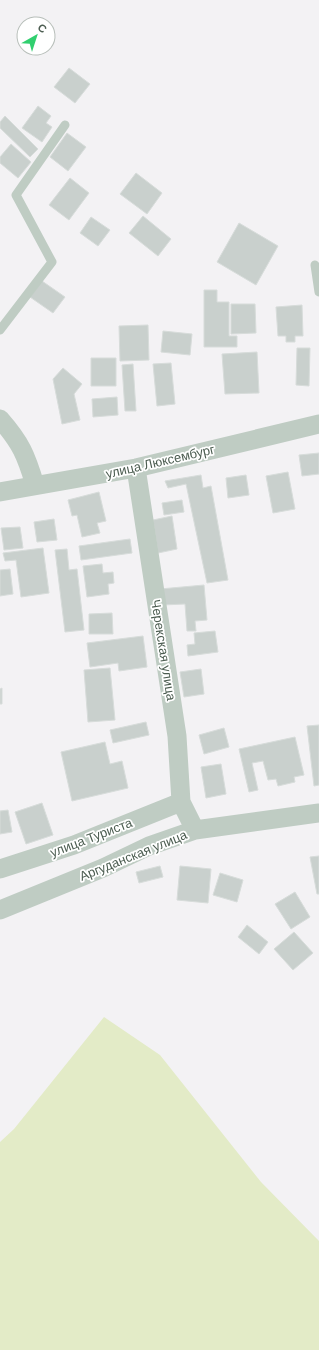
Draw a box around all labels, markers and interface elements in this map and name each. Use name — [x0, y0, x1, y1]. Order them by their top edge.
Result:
north arrow — [16, 16, 56, 56]
text: С — [35, 20, 50, 36]
street label: улица Люксембург — [104, 441, 217, 482]
street label: Черекская улица — [147, 598, 180, 703]
street label: улица Туриста — [48, 814, 135, 861]
street label: Аргуданская улица — [77, 826, 190, 885]

